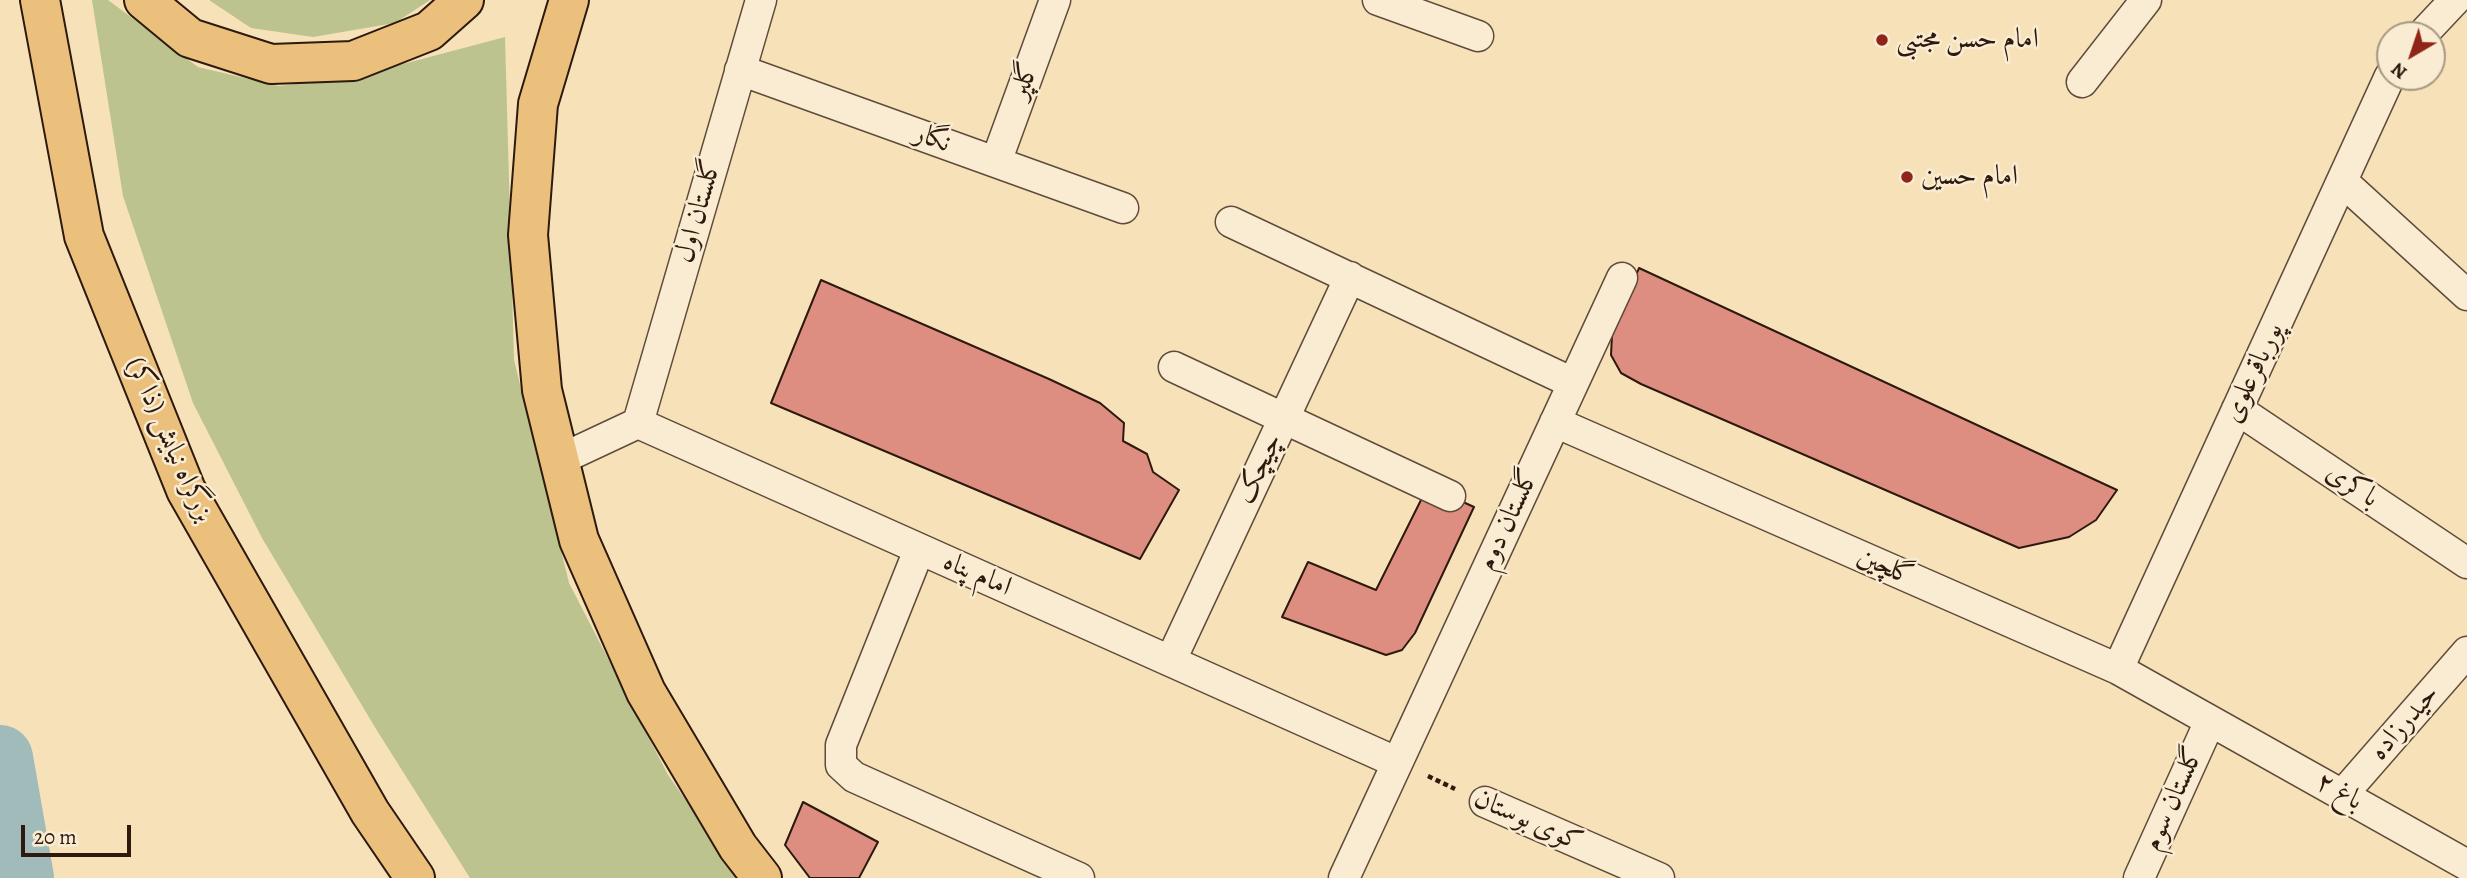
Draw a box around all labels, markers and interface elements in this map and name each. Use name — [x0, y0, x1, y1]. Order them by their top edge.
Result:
north arrow — [2376, 21, 2446, 91]
place label: امام حسن مجتبی — [1896, 23, 2039, 57]
marker: امام حسن مجتبی — [1874, 32, 1890, 48]
text: N — [2385, 56, 2413, 85]
street label: گلپر — [1003, 58, 1047, 104]
street label: نگار — [909, 117, 955, 161]
street label: گلستان اول — [668, 155, 730, 267]
place label: امام حسین — [1921, 160, 2018, 194]
marker: امام حسین — [1899, 169, 1915, 185]
street label: پورباقرعلوی — [2216, 318, 2292, 428]
street label: بزرگراه نیایش (ذاکر) — [118, 352, 220, 528]
street label: چیچک — [1229, 428, 1291, 510]
street label: باکری — [2319, 456, 2385, 516]
street label: گلستان دوم — [1471, 464, 1547, 576]
street label: گلچین — [1852, 540, 1918, 594]
street label: امام پناه — [938, 545, 1016, 605]
street label: حیدرزاده — [2363, 678, 2447, 768]
street label: گلستان سوم — [2136, 742, 2212, 856]
street label: باغ ۲ — [2310, 765, 2368, 819]
street label: کوی بوستان — [1469, 782, 1587, 860]
scale bar — [24, 812, 135, 856]
text: 20 m — [34, 823, 77, 851]

